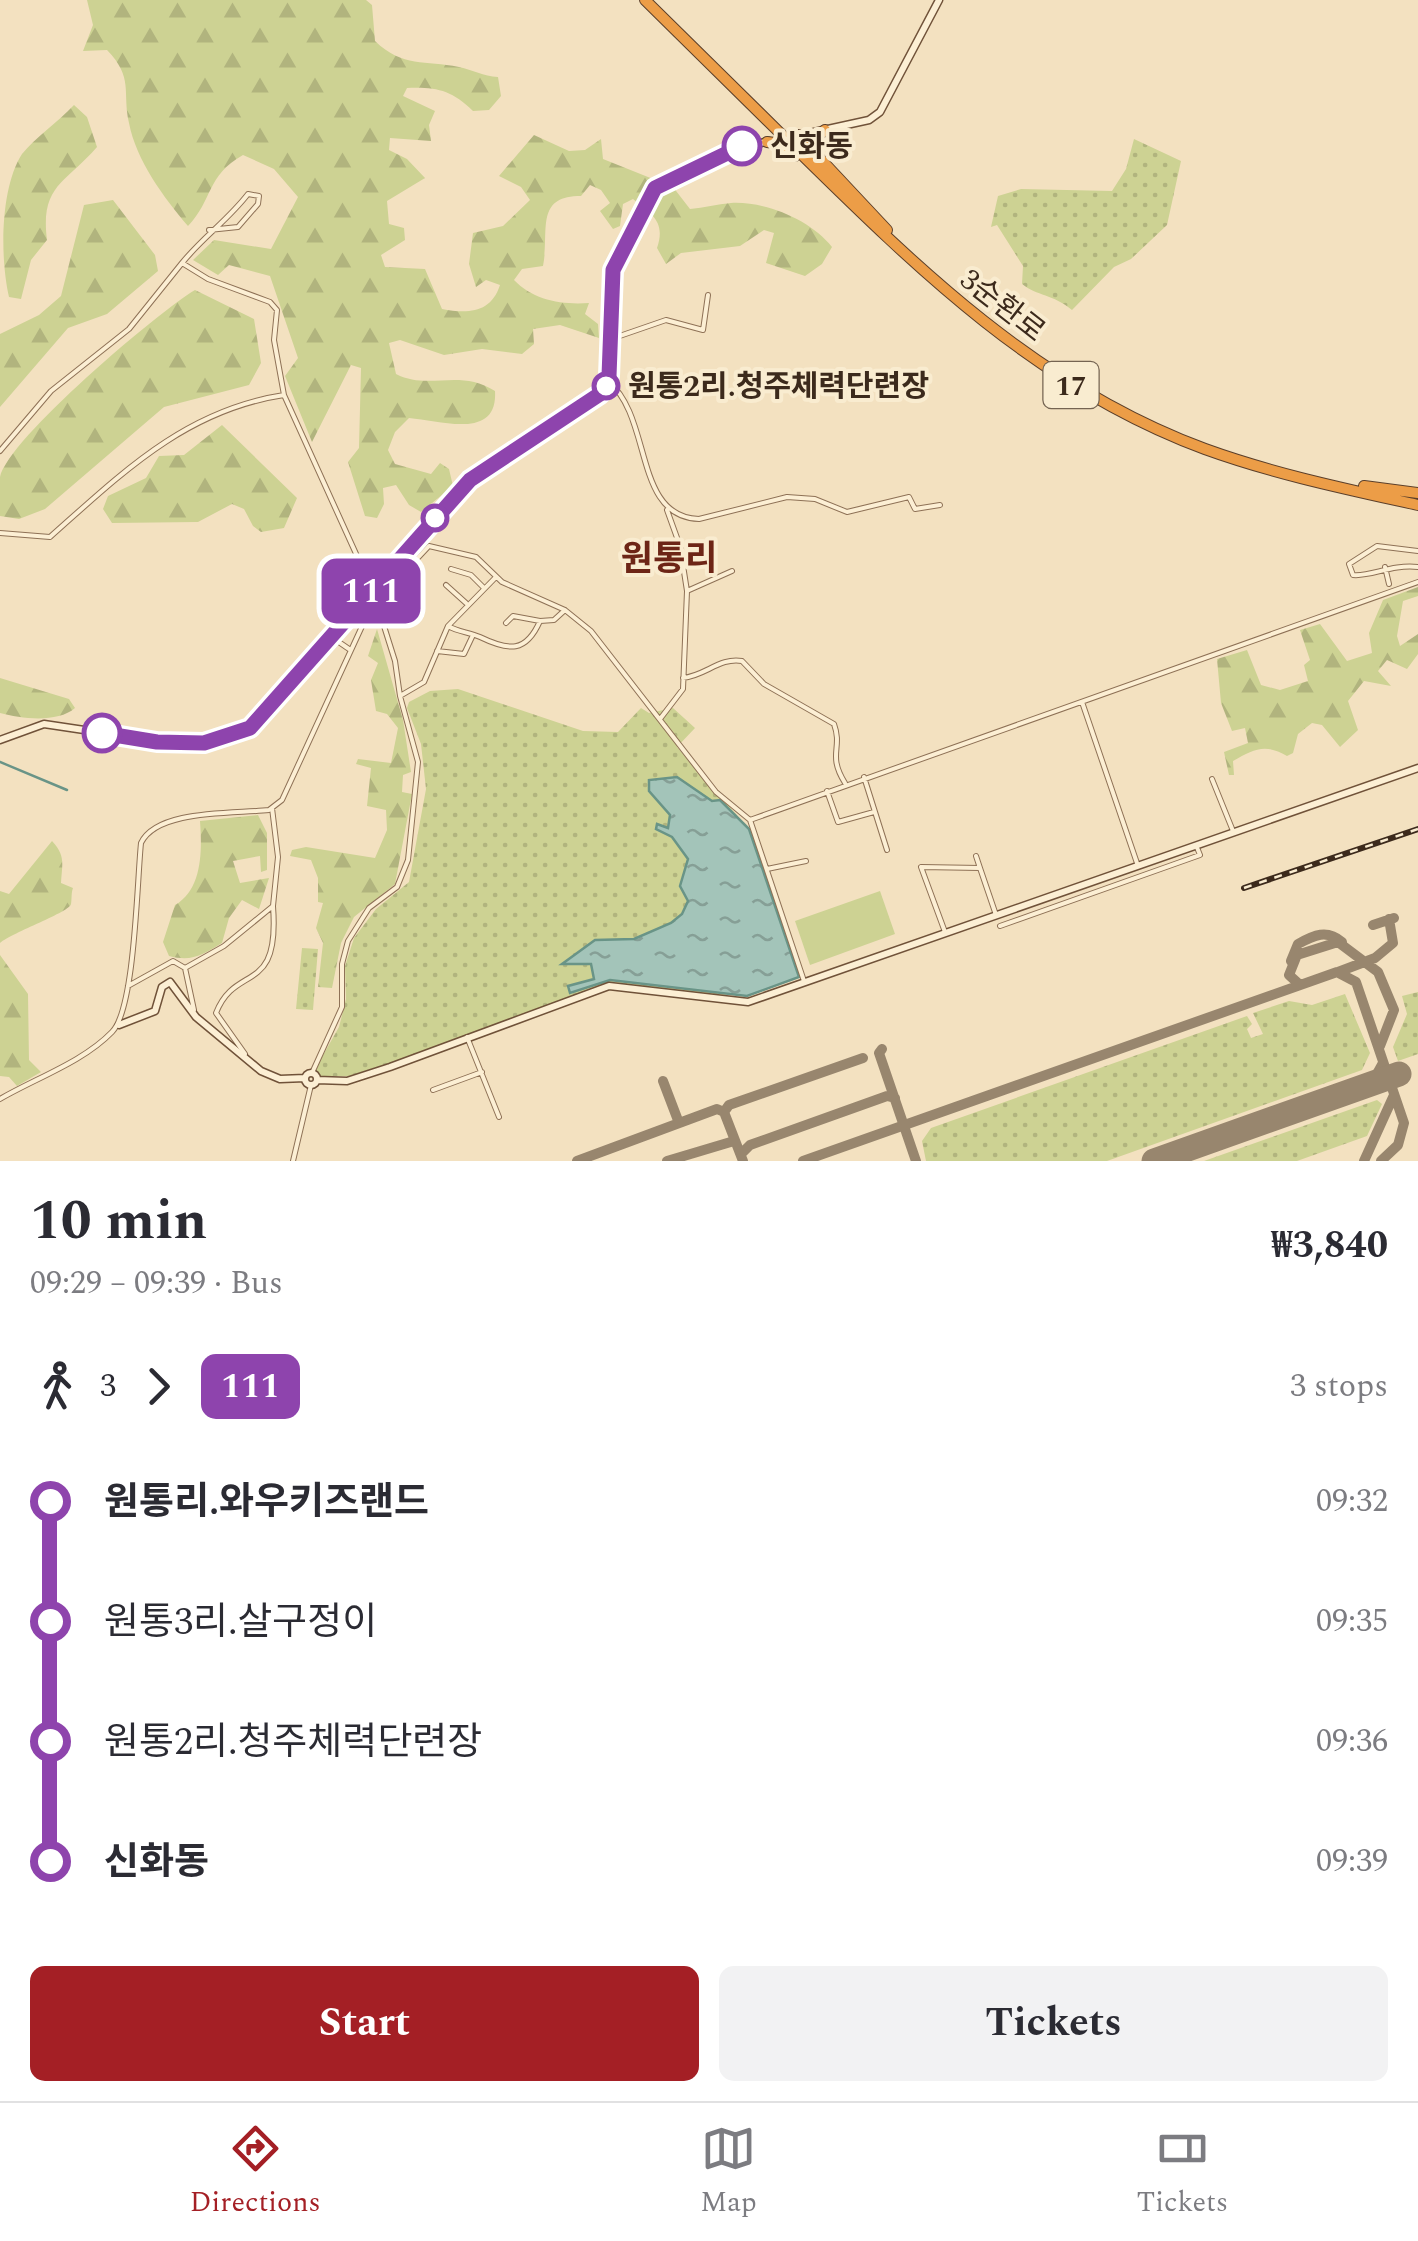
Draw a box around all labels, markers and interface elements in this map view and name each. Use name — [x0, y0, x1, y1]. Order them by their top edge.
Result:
place label: 신화동 — [770, 124, 853, 170]
marker: 신화동 — [723, 127, 761, 165]
street label: 3순환로 — [950, 258, 1055, 354]
road number: 17 — [1044, 362, 1098, 408]
place label: 원통2리.청주체력단련장 — [628, 364, 929, 410]
marker: 원통2리.청주체력단련장 — [593, 373, 619, 399]
unlabelled marker — [422, 505, 448, 531]
district label: 원통리 — [621, 533, 717, 586]
line badge: 111 — [314, 558, 428, 624]
text: 111 — [342, 565, 400, 618]
unlabelled marker — [83, 714, 121, 752]
text: 10 min — [30, 1180, 207, 1263]
text: ₩3,840 — [1271, 1217, 1388, 1275]
text: 09:29 – 09:39 · Bus — [30, 1259, 283, 1308]
icon: walk — [30, 1359, 85, 1414]
icon: forward — [131, 1359, 186, 1414]
text: 111 — [221, 1360, 280, 1413]
text: 3 — [100, 1362, 116, 1411]
text: 3 stops — [1290, 1362, 1388, 1411]
text: 원통리.와우키즈랜드 — [104, 1474, 429, 1532]
text: 09:32 — [1316, 1477, 1388, 1526]
text: 원통3리.살구정이 — [104, 1594, 377, 1652]
text: 09:35 — [1316, 1597, 1388, 1646]
text: 원통2리.청주체력단련장 — [104, 1714, 482, 1772]
text: 09:36 — [1316, 1717, 1388, 1766]
text: 신화동 — [104, 1834, 209, 1892]
text: 09:39 — [1316, 1837, 1388, 1886]
button: Start — [30, 1966, 699, 2081]
button: Tickets — [719, 1966, 1388, 2081]
tab: Directions — [190, 2121, 321, 2224]
tab: Map — [700, 2121, 757, 2224]
tab: Tickets — [1136, 2121, 1228, 2224]

